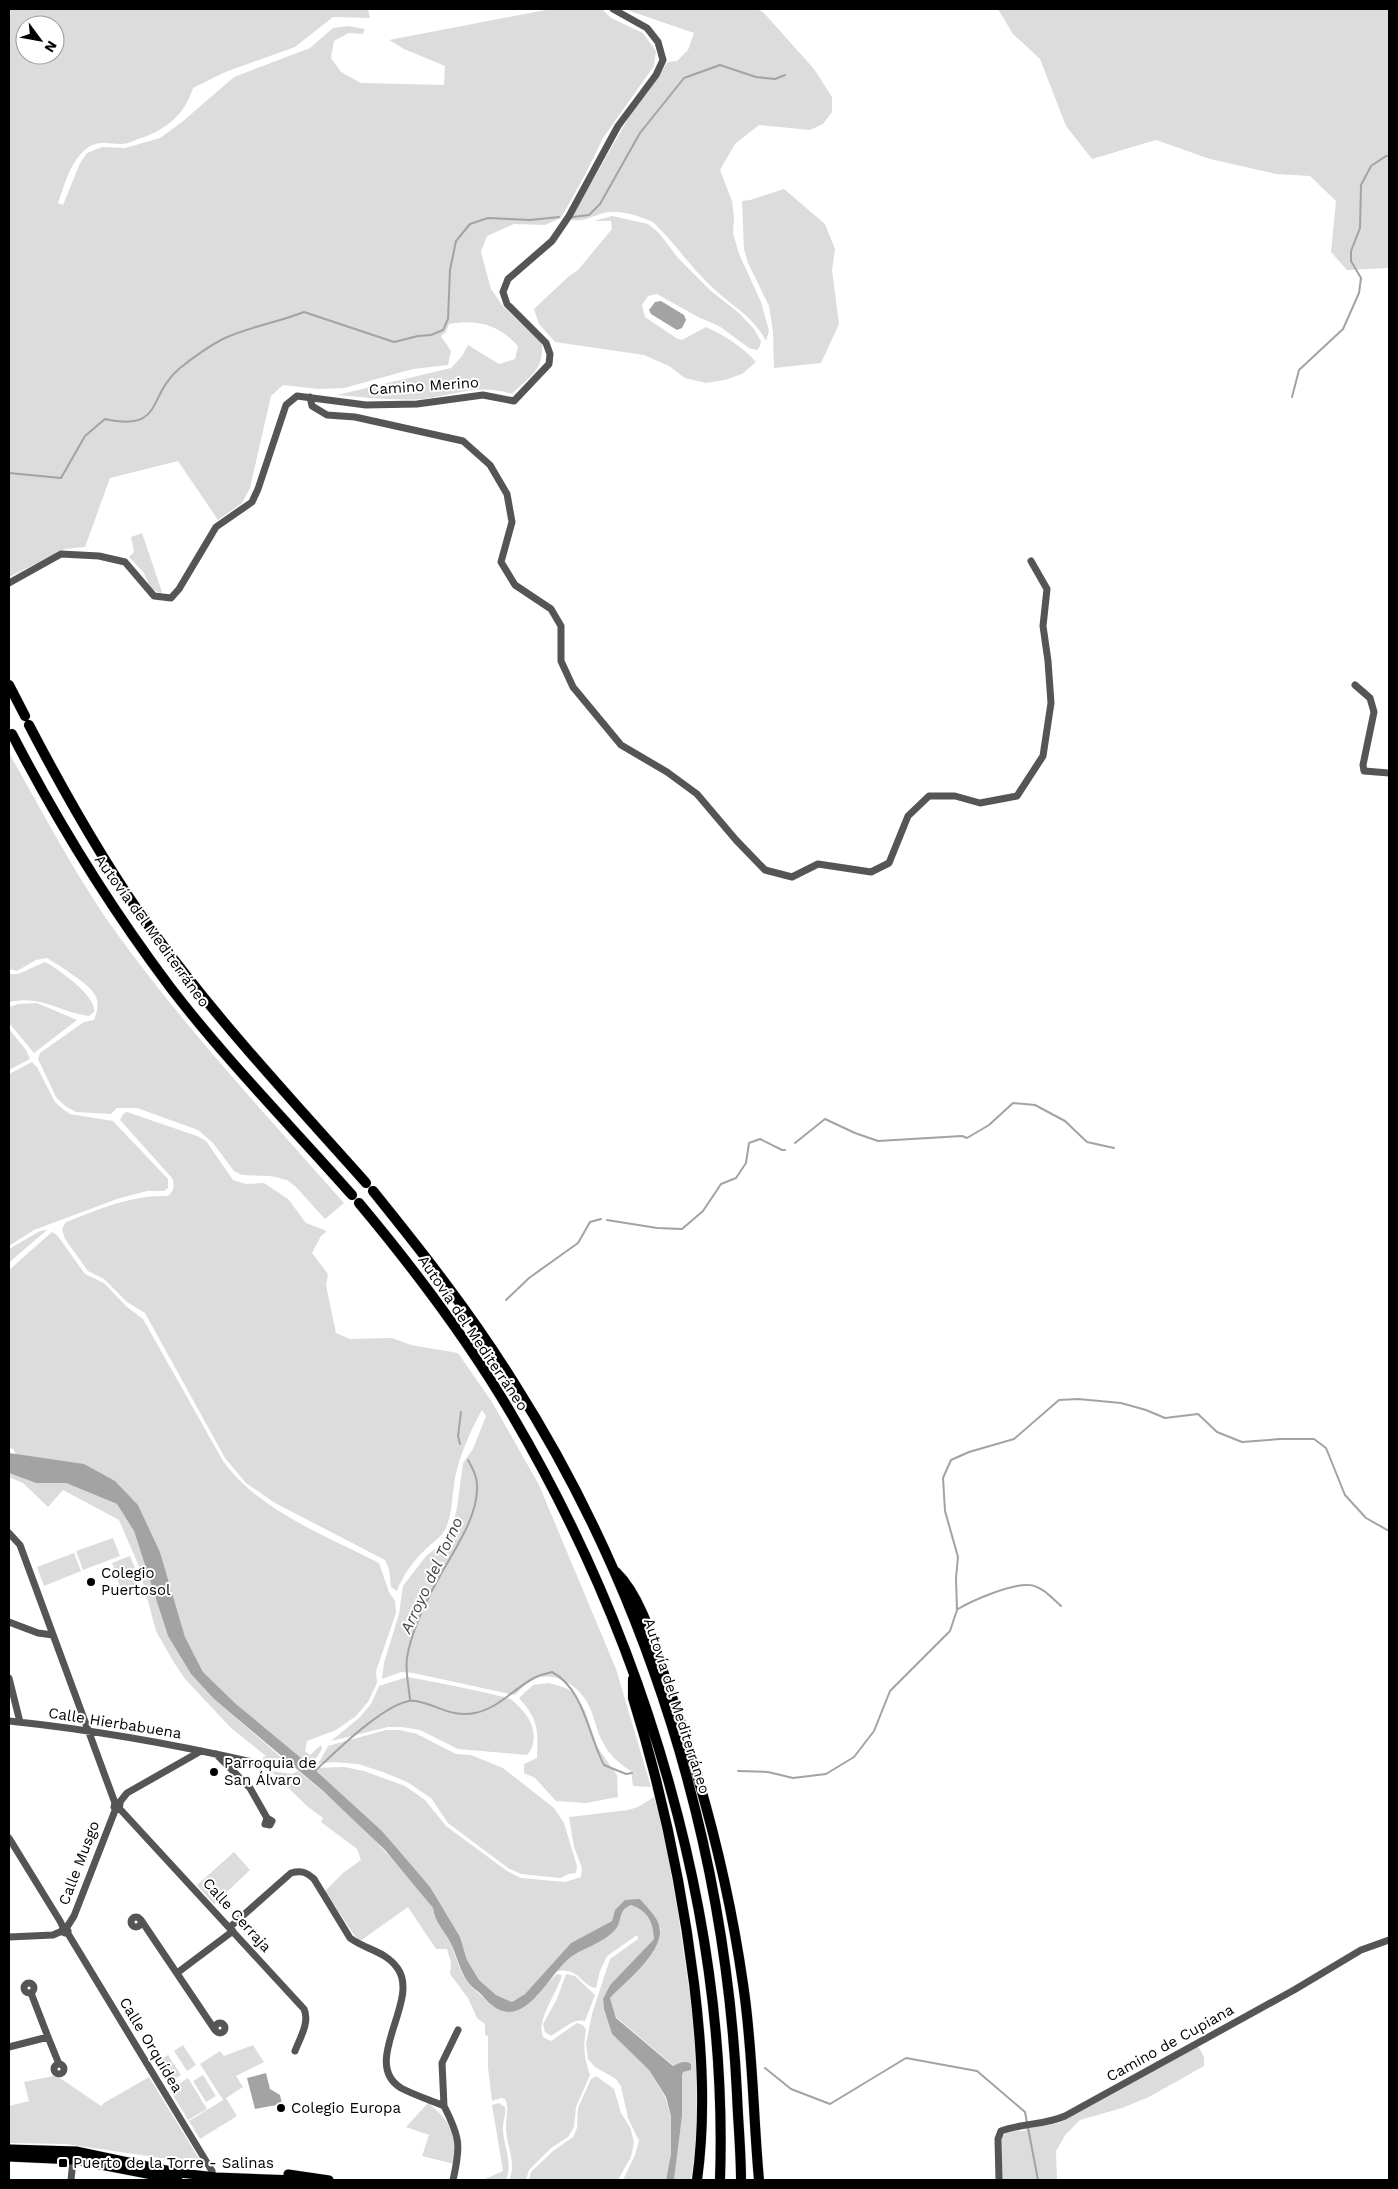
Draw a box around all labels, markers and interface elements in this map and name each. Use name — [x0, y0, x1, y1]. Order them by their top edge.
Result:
north arrow — [15, 15, 65, 65]
text: N — [41, 38, 61, 56]
street label: Camino Merino — [368, 373, 480, 399]
street label: Autovía del Mediterráneo — [91, 851, 213, 1011]
street label: Autovía del Mediterráneo — [414, 1252, 532, 1414]
water label: Arroyo del Torno — [396, 1514, 467, 1637]
place label: Colegio Puertosol — [101, 1564, 171, 1599]
marker: Colegio Puertosol — [85, 1576, 97, 1588]
street label: Autovía del Mediterráneo — [640, 1616, 714, 1796]
street label: Calle Hierbabuena — [47, 1704, 183, 1742]
place label: Parroquia de San Álvaro — [224, 1754, 317, 1789]
marker: Parroquia de San Álvaro — [208, 1766, 220, 1778]
street label: Calle Musgo — [55, 1818, 103, 1908]
street label: Calle Cerraja — [199, 1874, 275, 1956]
street label: Calle Orquídea — [115, 1994, 187, 2096]
street label: Camino de Cupiana — [1103, 2000, 1237, 2086]
place label: Colegio Europa — [291, 2099, 402, 2117]
marker: Colegio Europa — [275, 2102, 287, 2114]
place label: Puerto de la Torre - Salinas — [73, 2154, 274, 2172]
marker: Puerto de la Torre - Salinas — [57, 2157, 69, 2169]

